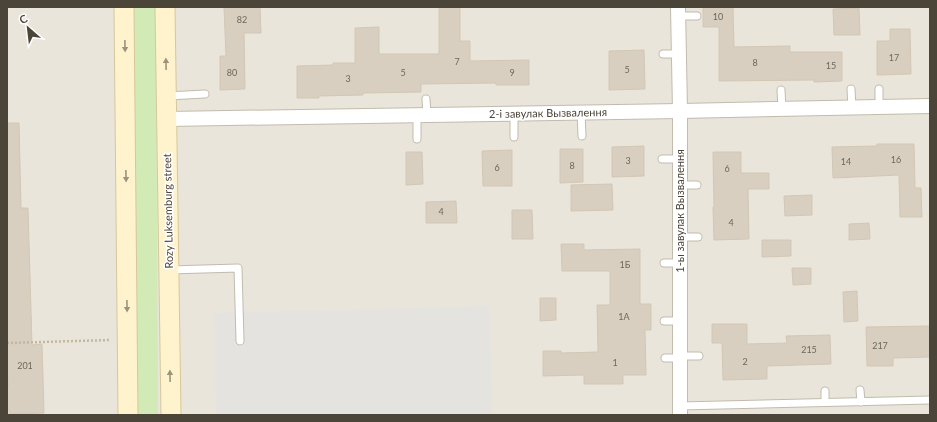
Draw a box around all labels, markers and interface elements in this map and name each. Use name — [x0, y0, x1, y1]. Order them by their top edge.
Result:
north arrow — [8, 8, 48, 48]
text: С — [17, 11, 30, 26]
house number: 10 — [713, 11, 723, 22]
house number: 82 — [237, 14, 247, 25]
one-way arrow — [121, 40, 128, 52]
house number: 17 — [889, 52, 899, 63]
house number: 7 — [454, 56, 460, 67]
one-way arrow — [163, 57, 169, 70]
house number: 8 — [752, 57, 758, 68]
house number: 15 — [826, 60, 836, 71]
house number: 5 — [624, 64, 630, 75]
house number: 80 — [227, 67, 237, 78]
house number: 5 — [400, 67, 406, 78]
house number: 9 — [509, 67, 515, 78]
house number: 3 — [345, 73, 351, 84]
street label: 2-і завулак Вызвалення — [489, 105, 607, 120]
street label: 1-ы завулак Вызвалення — [673, 149, 686, 273]
street label: Rozy Luksemburg street — [160, 153, 175, 269]
house number: 16 — [891, 154, 901, 165]
house number: 3 — [625, 155, 631, 166]
house number: 14 — [841, 156, 851, 167]
house number: 8 — [569, 160, 575, 171]
house number: 6 — [494, 162, 500, 173]
house number: 6 — [724, 163, 730, 174]
one-way arrow — [123, 170, 129, 183]
house number: 4 — [438, 206, 444, 217]
house number: 4 — [728, 217, 734, 228]
house number: 1Б — [620, 259, 631, 270]
one-way arrow — [124, 300, 130, 313]
house number: 1А — [618, 311, 631, 322]
house number: 217 — [872, 340, 888, 351]
house number: 215 — [801, 344, 817, 355]
house number: 2 — [742, 356, 748, 367]
house number: 1 — [612, 357, 618, 368]
house number: 201 — [17, 360, 33, 371]
one-way arrow — [167, 369, 173, 382]

